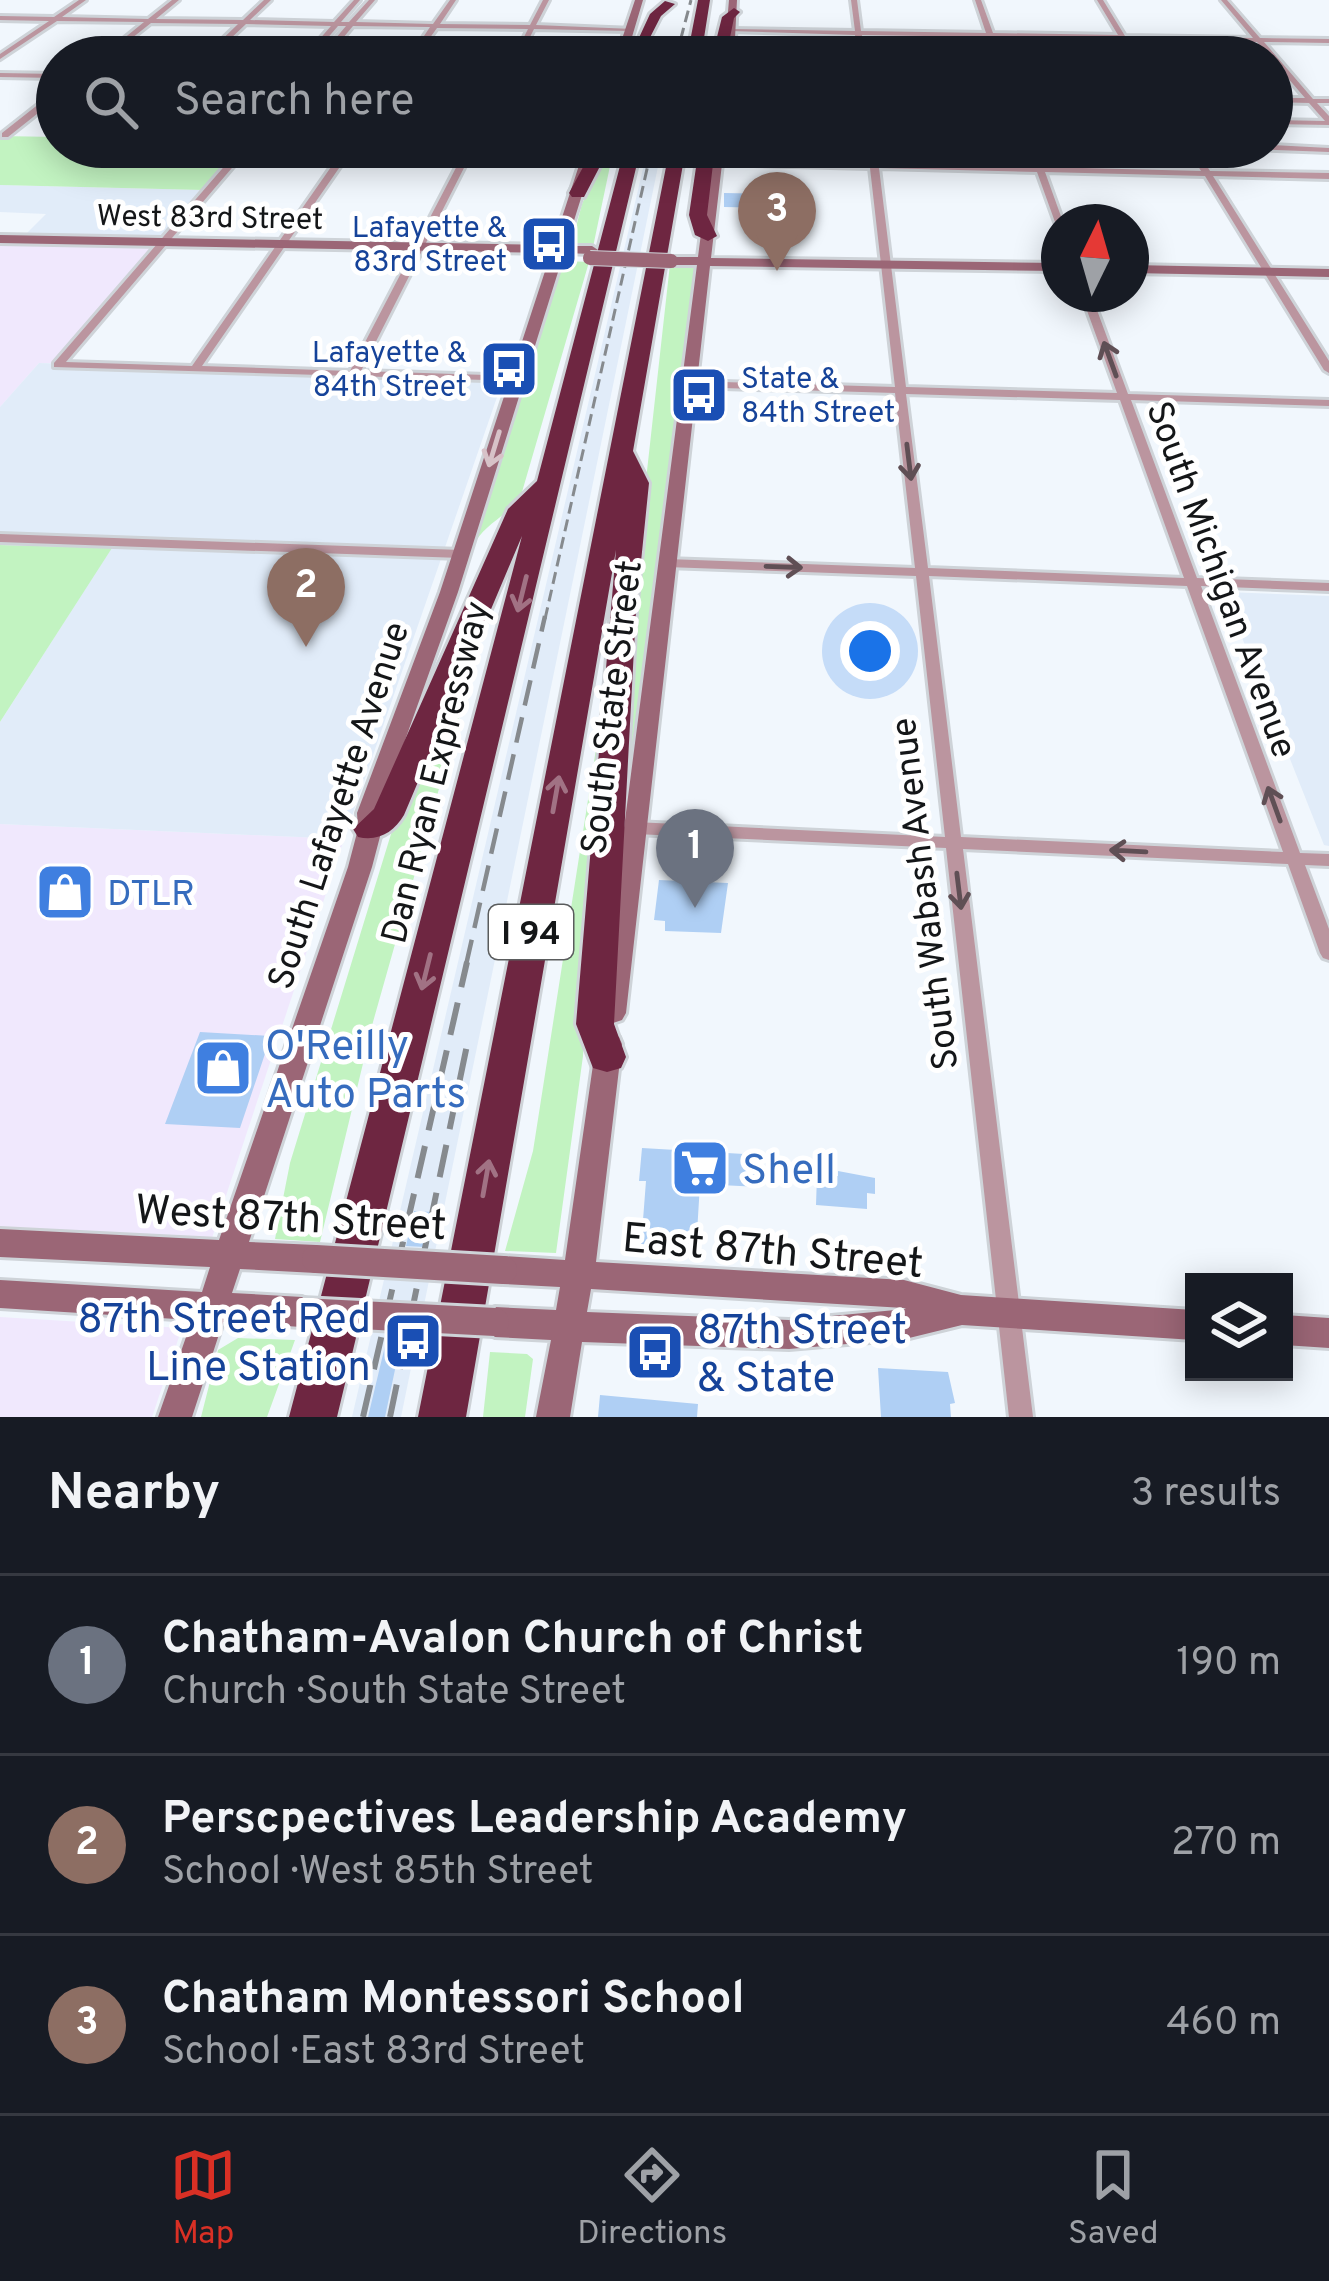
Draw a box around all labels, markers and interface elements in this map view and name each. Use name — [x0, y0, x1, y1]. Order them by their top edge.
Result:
search box — [36, 36, 1293, 168]
icon: search — [78, 69, 144, 135]
text: Search here — [174, 74, 414, 131]
pin: 3 — [738, 172, 816, 271]
street label: West 83rd Street — [96, 199, 323, 240]
north arrow — [1041, 204, 1149, 312]
place label: Lafayette & 83rd Street — [352, 211, 507, 282]
bus stop icon: Lafayette & 83rd Street — [518, 213, 580, 275]
place label: Lafayette & 84th Street — [312, 336, 467, 407]
bus stop icon: Lafayette & 84th Street — [478, 338, 540, 400]
one-way arrow — [1098, 342, 1119, 379]
place label: State & 84th Street — [741, 362, 895, 433]
bus stop icon: State & 84th Street — [668, 364, 730, 426]
street label: South Michigan Avenue — [1133, 396, 1305, 765]
one-way arrow — [482, 429, 504, 467]
one-way arrow — [898, 442, 920, 481]
pin: 2 — [267, 548, 345, 647]
one-way arrow — [764, 556, 803, 579]
street label: South State Street — [573, 558, 655, 857]
one-way arrow — [510, 575, 532, 613]
street label: Dan Ryan Expressway — [373, 597, 503, 949]
street label: South Lafayette Avenue — [260, 617, 422, 996]
your location — [840, 621, 900, 681]
street label: South Wabash Avenue — [883, 715, 971, 1072]
one-way arrow — [546, 776, 568, 815]
one-way arrow — [1262, 786, 1283, 823]
pin: 1 — [656, 809, 734, 908]
one-way arrow — [1109, 839, 1148, 862]
shop icon: DTLR — [34, 861, 96, 923]
one-way arrow — [949, 871, 971, 910]
place label: DTLR — [107, 873, 195, 919]
road number: I 94 — [489, 905, 573, 959]
one-way arrow — [414, 953, 436, 991]
place label: O'Reilly Auto Parts — [265, 1022, 466, 1123]
shop icon: O'Reilly Auto Parts — [192, 1037, 254, 1099]
supermarket icon: Shell — [669, 1137, 731, 1199]
place label: Shell — [742, 1146, 836, 1199]
one-way arrow — [475, 1159, 498, 1198]
street label: West 87th Street — [134, 1186, 448, 1255]
street label: East 87th Street — [620, 1214, 925, 1293]
map controls — [1185, 1273, 1293, 1381]
button: layers — [1185, 1273, 1293, 1381]
place label: 87th Street Red Line Station — [77, 1295, 371, 1396]
place label: 87th Street & State — [697, 1306, 907, 1407]
bus stop icon: 87th Street Red Line Station — [382, 1310, 444, 1372]
bus stop icon: 87th Street & State — [624, 1321, 686, 1383]
text: Nearby — [48, 1463, 220, 1528]
text: 3 results — [1131, 1471, 1281, 1520]
text: Chatham-Avalon Church of Christ — [162, 1612, 863, 1669]
text: 1 — [79, 1640, 95, 1689]
text: 190 m — [1176, 1640, 1281, 1689]
text: Church · South State Street — [162, 1669, 626, 1718]
text: Perscpectives Leadership Academy — [162, 1792, 907, 1849]
text: 2 — [75, 1820, 99, 1869]
text: 270 m — [1171, 1820, 1281, 1869]
text: School · West 85th Street — [162, 1849, 594, 1898]
text: Chatham Montessori School — [162, 1972, 745, 2029]
text: 3 — [75, 2000, 99, 2049]
text: 460 m — [1166, 2000, 1281, 2049]
text: School · East 83rd Street — [162, 2029, 585, 2078]
tab: Map — [170, 2142, 236, 2256]
tab: Directions — [577, 2142, 727, 2256]
tab: Saved — [1068, 2142, 1159, 2256]

